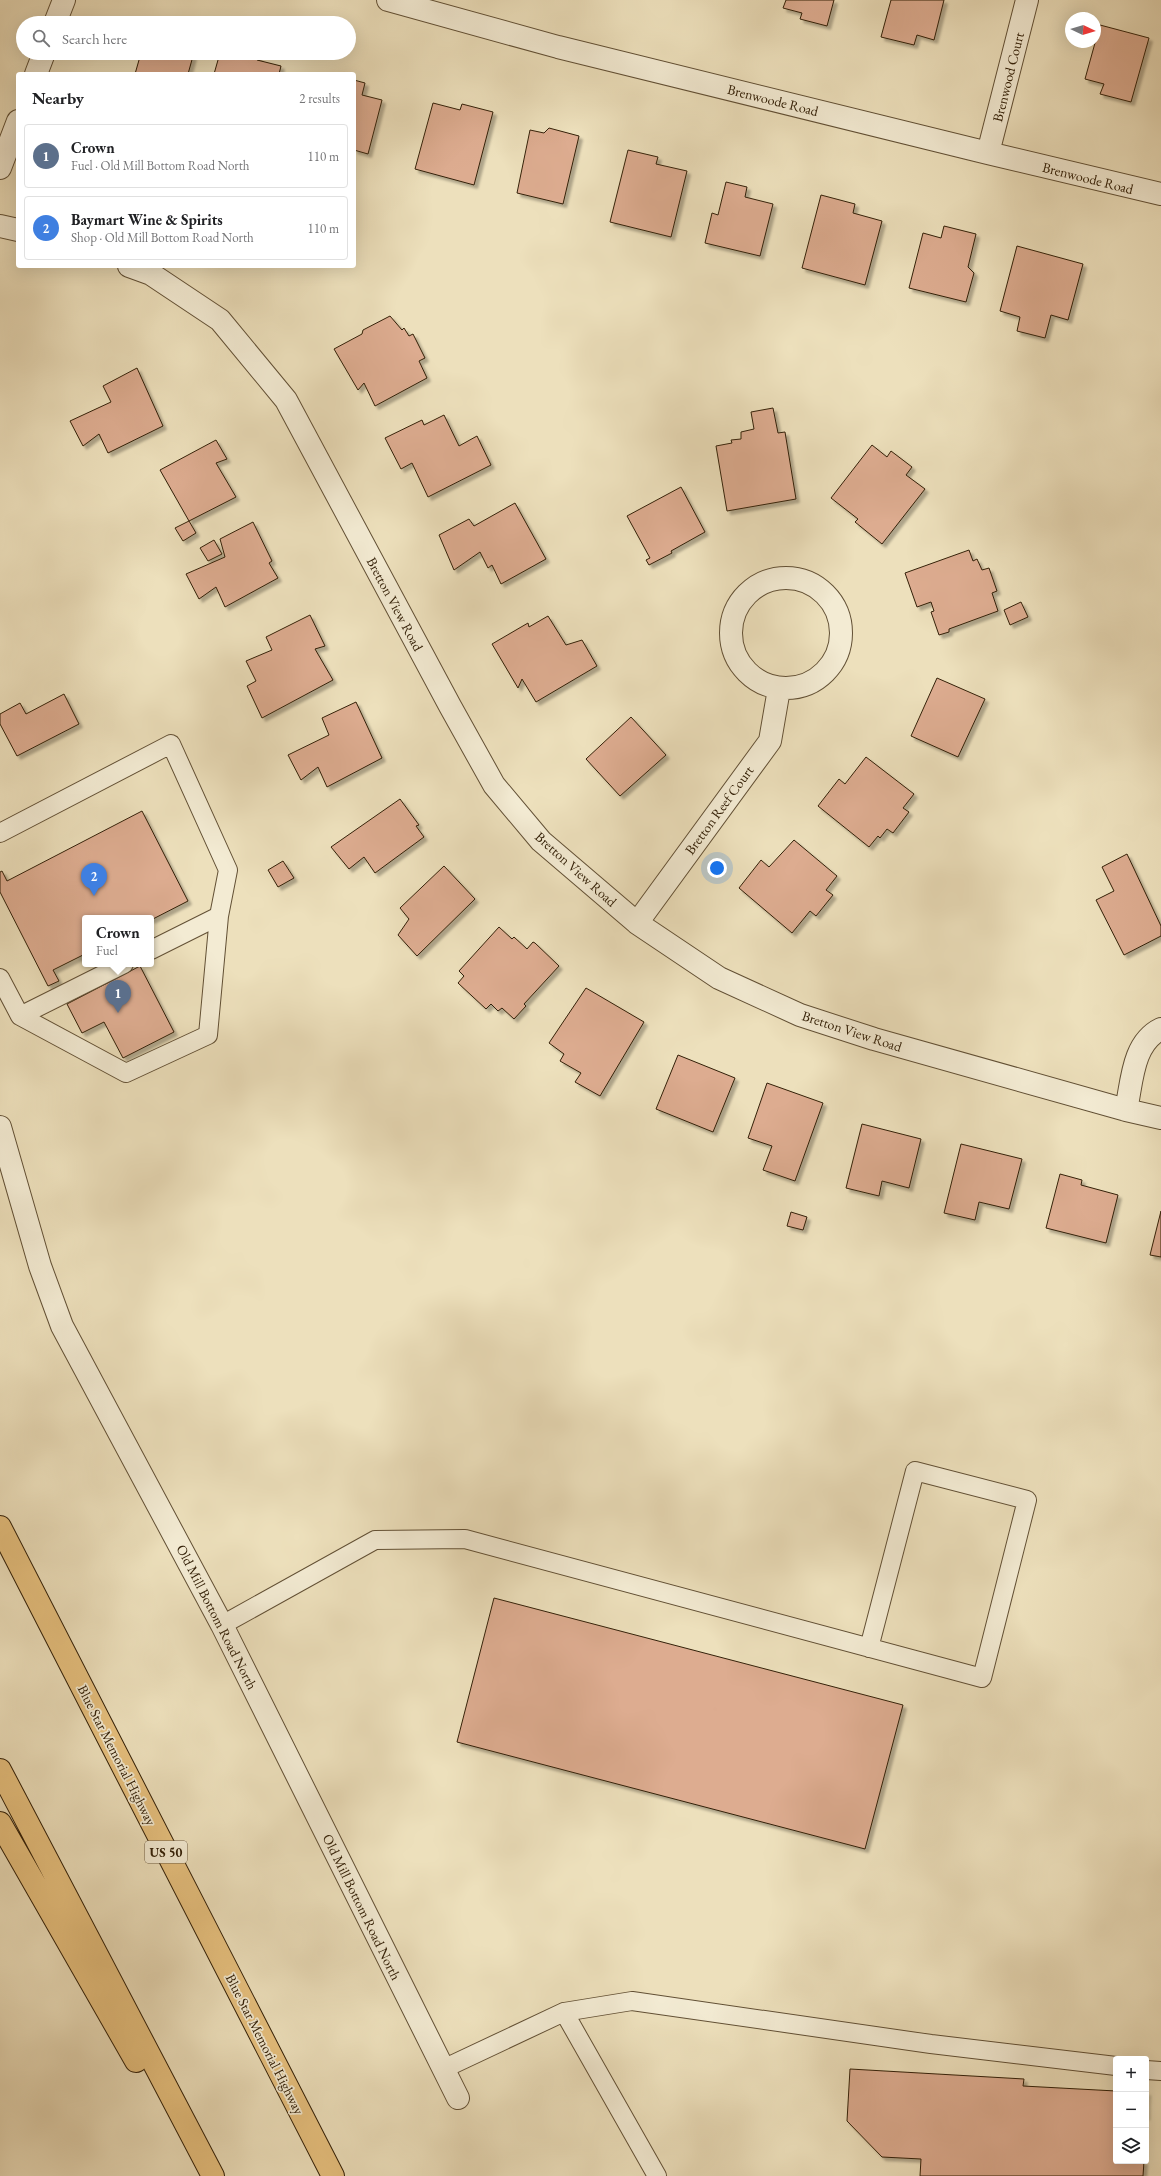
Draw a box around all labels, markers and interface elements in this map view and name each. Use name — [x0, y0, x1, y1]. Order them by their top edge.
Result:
north arrow — [1065, 12, 1101, 48]
search box — [16, 16, 356, 60]
icon: search — [30, 27, 52, 49]
text: Search here — [62, 29, 127, 48]
street label: Brenwood Court — [988, 30, 1028, 124]
street label: Brenwoode Road — [726, 80, 821, 120]
text: Nearby — [32, 87, 84, 109]
text: 2 results — [299, 90, 340, 107]
text: Crown — [71, 138, 115, 157]
text: 1 — [43, 148, 49, 165]
text: 110 m — [308, 148, 339, 165]
text: Fuel · Old Mill Bottom Road North — [71, 157, 250, 174]
street label: Brenwoode Road — [1041, 158, 1136, 198]
text: Baymart Wine & Spirits — [71, 210, 223, 229]
text: 2 — [43, 220, 49, 237]
text: 110 m — [308, 220, 339, 237]
text: Shop · Old Mill Bottom Road North — [71, 229, 254, 246]
street label: Bretton View Road — [363, 554, 428, 655]
street label: Bretton Reef Court — [681, 762, 758, 858]
street label: Bretton View Road — [531, 828, 621, 911]
your location — [707, 858, 727, 878]
pin: 2 — [81, 863, 107, 896]
popup — [82, 915, 154, 967]
text: Crown — [96, 923, 140, 942]
text: Fuel — [96, 942, 118, 959]
pin: 1 — [105, 980, 131, 1013]
street label: Bretton View Road — [800, 1006, 905, 1056]
street label: Old Mill Bottom Road North — [173, 1541, 261, 1693]
street label: Blue Star Memorial Highway — [74, 1682, 161, 1829]
street label: Old Mill Bottom Road North — [319, 1831, 405, 1983]
road number: US 50 — [145, 1841, 187, 1863]
street label: Blue Star Memorial Highway — [222, 1971, 309, 2118]
map controls — [1113, 2056, 1149, 2164]
button: + — [1113, 2056, 1149, 2092]
button: − — [1113, 2092, 1149, 2128]
button: layers — [1113, 2128, 1149, 2164]

